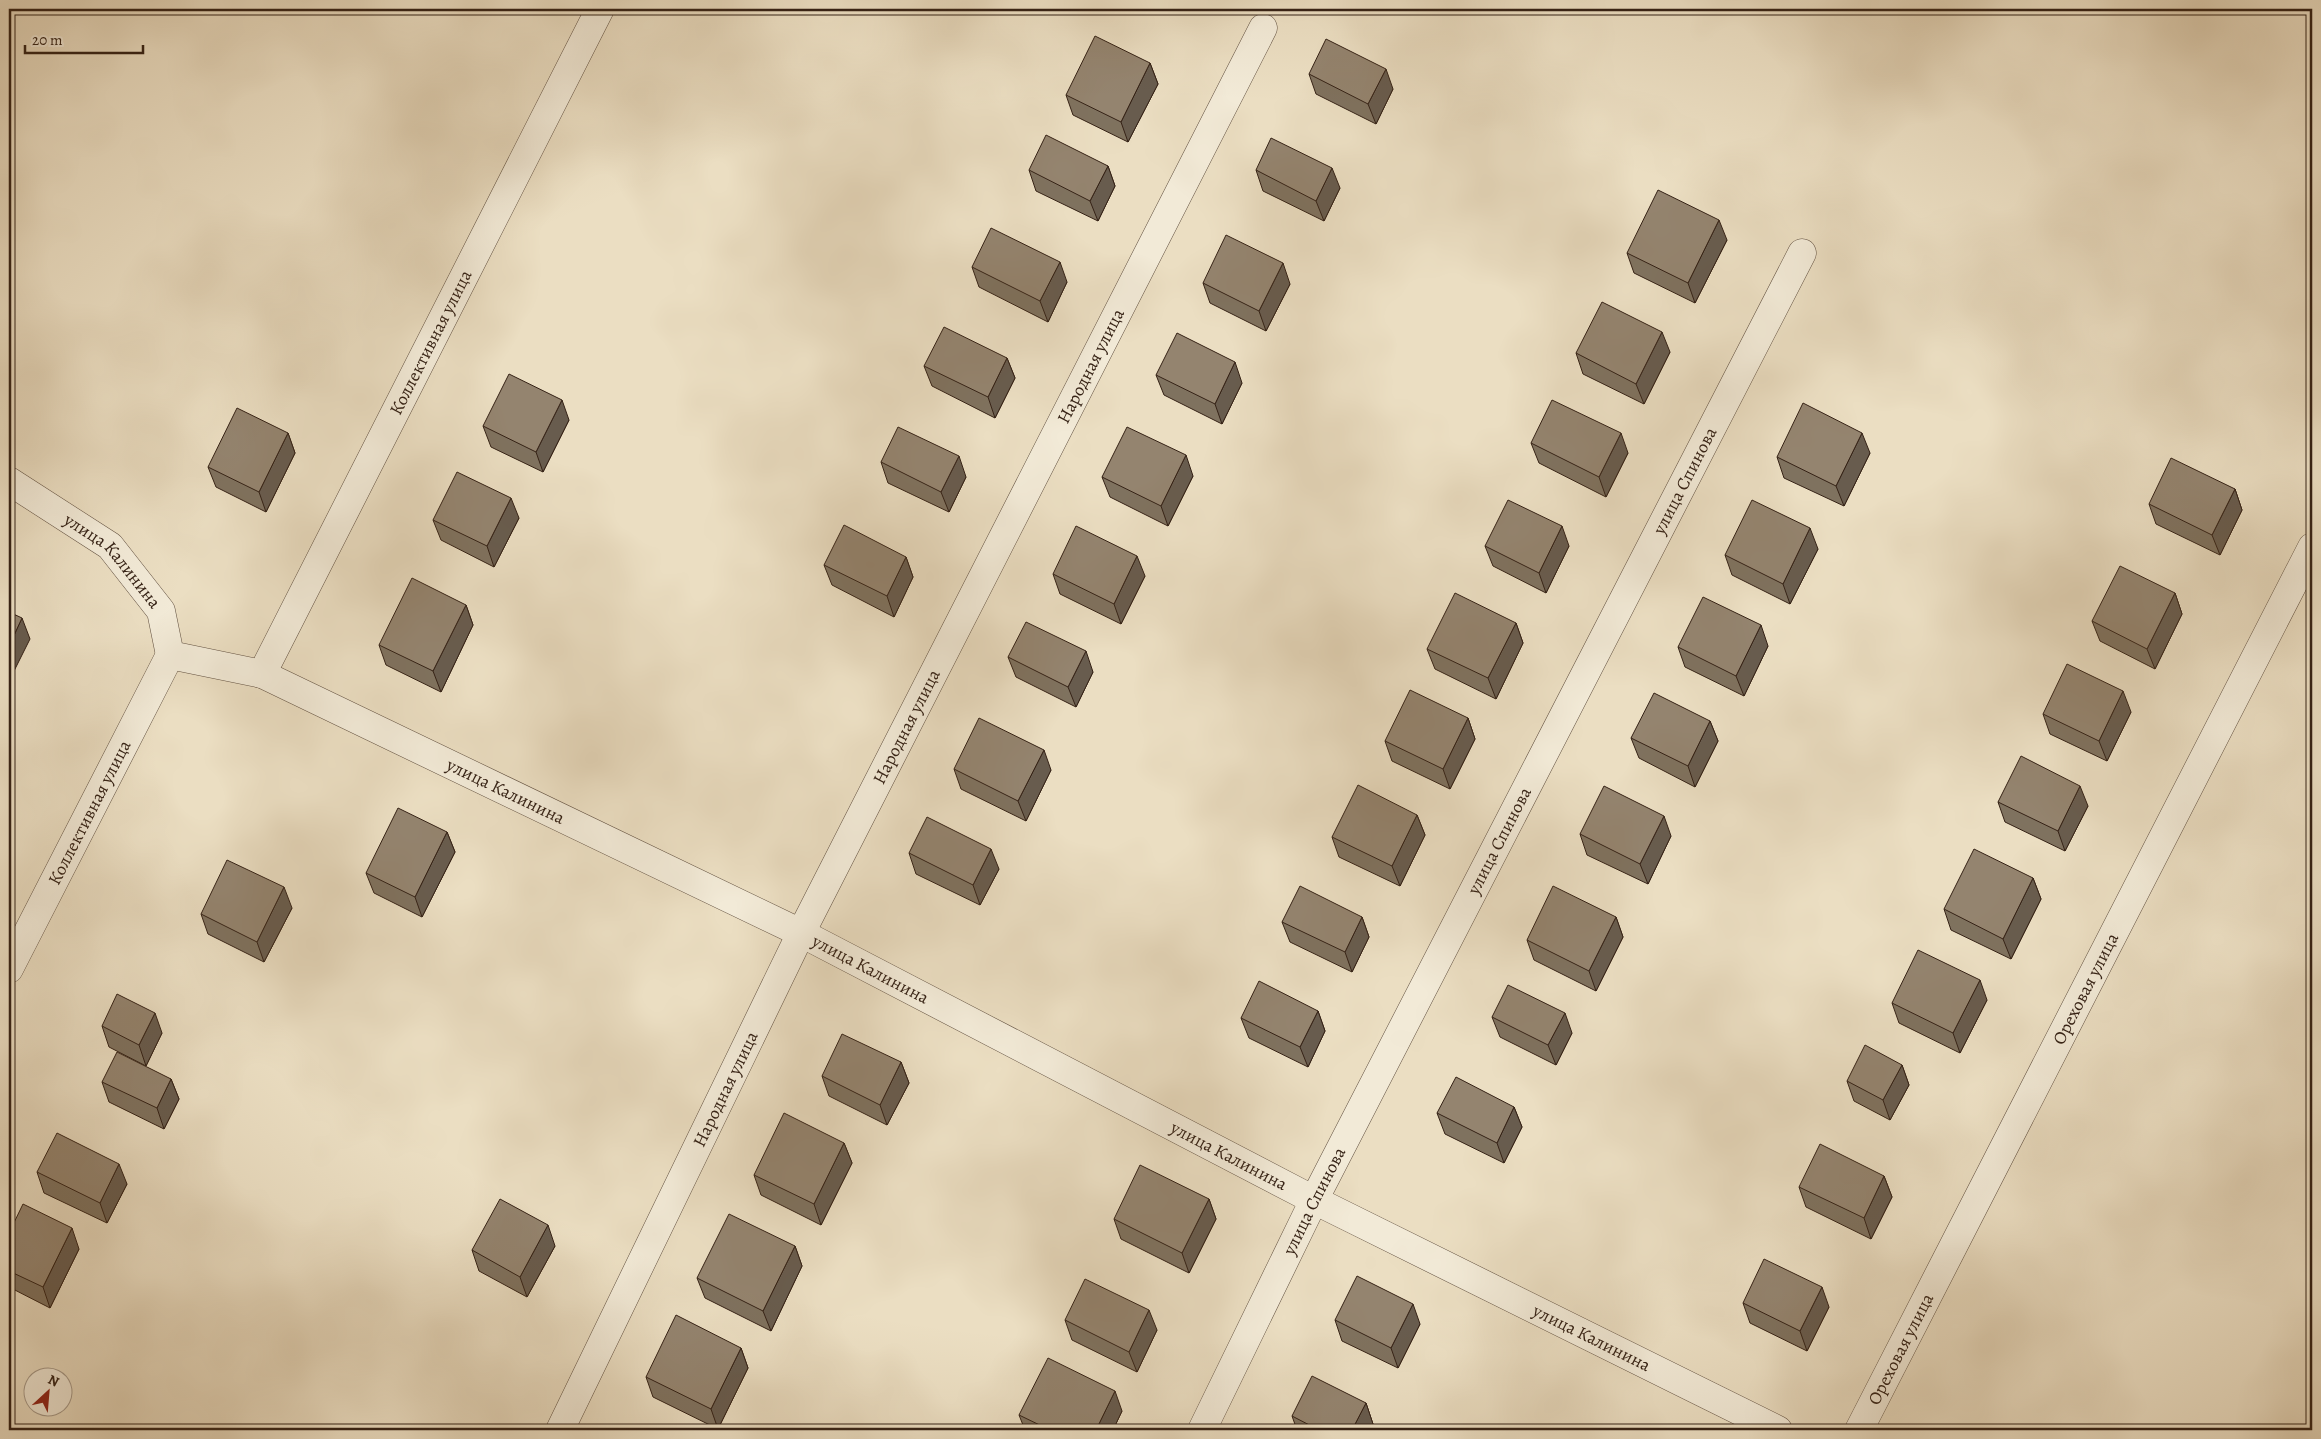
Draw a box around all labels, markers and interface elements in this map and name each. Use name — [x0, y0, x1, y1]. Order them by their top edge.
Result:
scale bar — [25, 22, 142, 54]
text: 20 m — [32, 30, 63, 50]
street label: Коллективная улица — [384, 265, 478, 419]
street label: Народная улица — [1051, 304, 1130, 428]
street label: улица Спинова — [1647, 422, 1723, 539]
street label: улица Калинина — [59, 507, 167, 614]
street label: Народная улица — [867, 664, 946, 788]
street label: Коллективная улица — [42, 735, 137, 889]
street label: улица Калинина — [442, 752, 569, 830]
street label: улица Спинова — [1461, 782, 1537, 899]
street label: улица Калинина — [807, 928, 934, 1010]
street label: Ореховая улица — [2047, 928, 2124, 1049]
street label: Народная улица — [687, 1026, 764, 1151]
street label: улица Калинина — [1165, 1115, 1292, 1196]
street label: улица Спинова — [1277, 1142, 1352, 1260]
street label: Ореховая улица — [1862, 1288, 1939, 1409]
street label: улица Калинина — [1528, 1298, 1655, 1377]
north arrow — [22, 1366, 72, 1416]
text: N — [45, 1370, 62, 1392]

